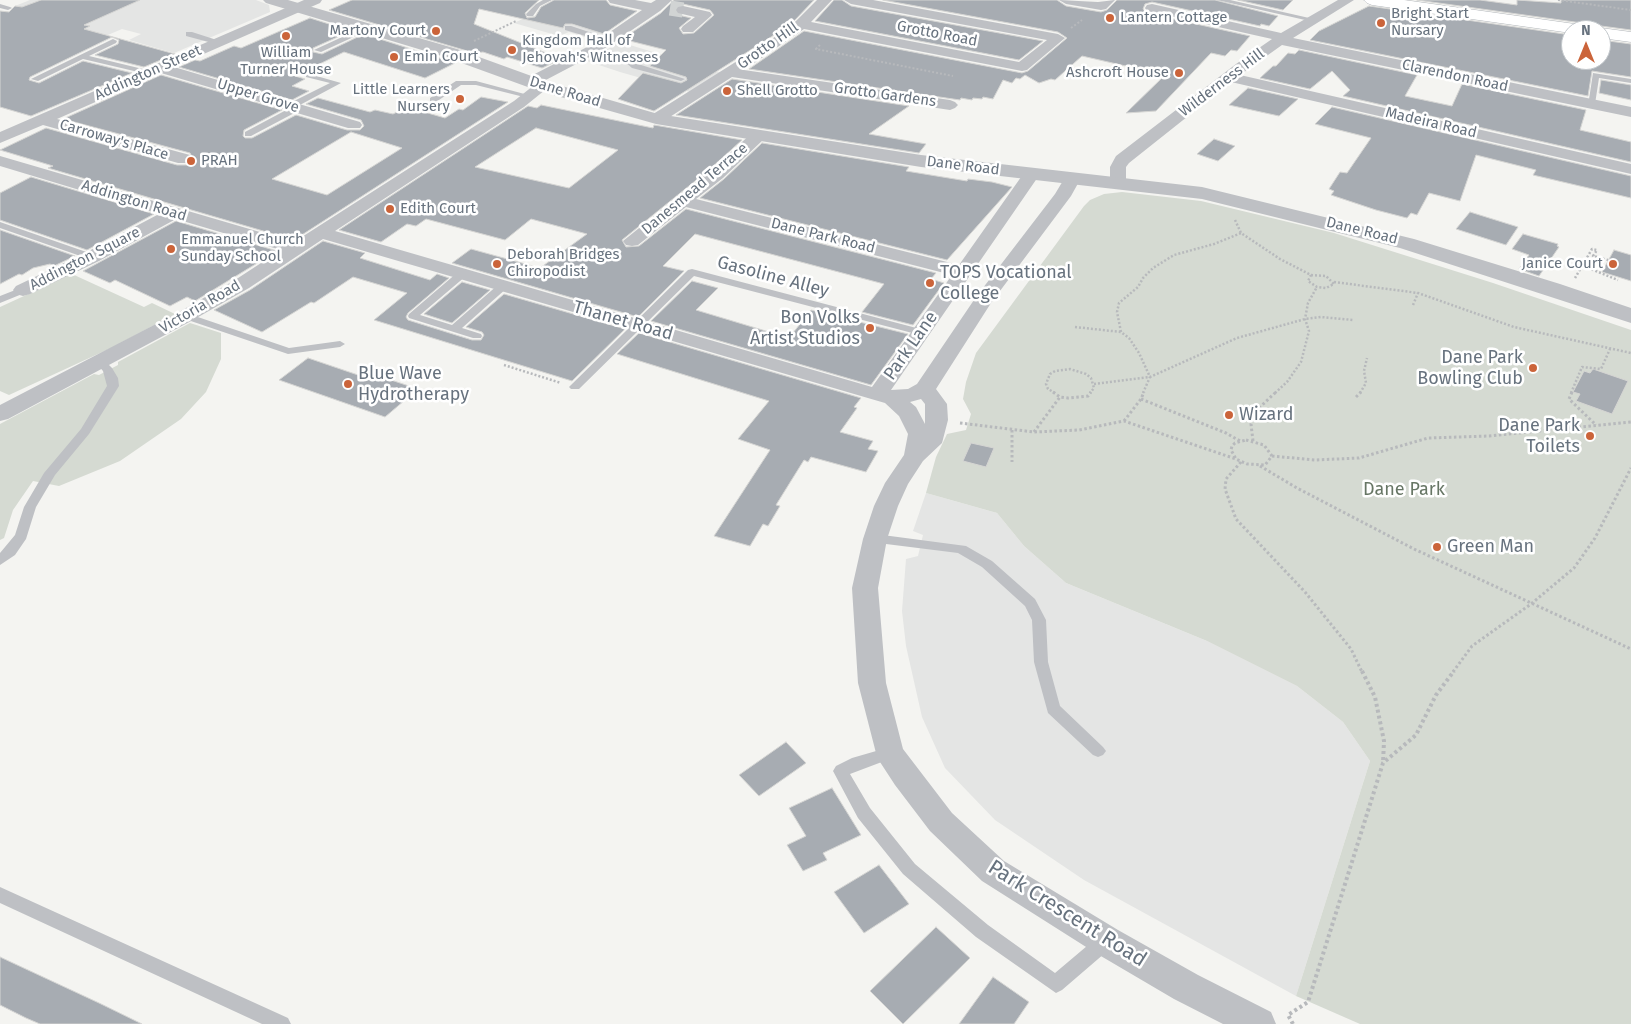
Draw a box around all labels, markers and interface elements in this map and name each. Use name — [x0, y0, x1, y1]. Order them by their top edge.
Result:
place label: Bright Start Nursary — [1391, 5, 1469, 40]
place label: Lantern Cottage — [1120, 9, 1228, 27]
marker: Lantern Cottage — [1104, 12, 1116, 24]
street label: Grotto Road — [895, 17, 979, 51]
marker: Bright Start Nursary — [1375, 17, 1387, 29]
street label: Grotto Hill — [734, 19, 802, 73]
north arrow — [1561, 20, 1611, 70]
place label: Martony Court — [330, 22, 426, 40]
text: N — [1581, 22, 1591, 39]
marker: Martony Court — [430, 25, 442, 37]
marker: William Turner House — [280, 30, 292, 42]
place label: Kingdom Hall of Jehovah's Witnesses — [522, 32, 658, 67]
street label: Addington Street — [92, 41, 204, 105]
place label: William Turner House — [240, 44, 332, 79]
marker: Kingdom Hall of Jehovah's Witnesses — [506, 44, 518, 56]
street label: Wilderness Hill — [1176, 45, 1268, 121]
place label: Emin Court — [404, 48, 479, 66]
marker: Emin Court — [388, 51, 400, 63]
street label: Clarendon Road — [1400, 56, 1510, 96]
place label: Ashcroft House — [1066, 64, 1169, 82]
marker: Ashcroft House — [1173, 67, 1185, 79]
street label: Dane Road — [527, 73, 603, 111]
street label: Upper Grove — [215, 75, 301, 117]
street label: Grotto Gardens — [833, 79, 937, 111]
place label: Little Learners Nursery — [353, 81, 450, 116]
place label: Shell Grotto — [737, 82, 818, 100]
marker: Shell Grotto — [721, 85, 733, 97]
marker: Little Learners Nursery — [454, 93, 466, 105]
street label: Madeira Road — [1384, 104, 1478, 142]
street label: Carroway's Place — [57, 116, 171, 164]
street label: Danesmead Terrace — [638, 139, 752, 239]
place label: PRAH — [201, 152, 238, 170]
street label: Dane Road — [926, 153, 1000, 179]
marker: PRAH — [185, 155, 197, 167]
street label: Addington Road — [79, 177, 189, 225]
place label: Edith Court — [400, 200, 476, 218]
marker: Edith Court — [384, 203, 396, 215]
street label: Dane Road — [1324, 213, 1400, 249]
street label: Dane Park Road — [769, 214, 877, 258]
street label: Addington Square — [27, 223, 143, 295]
place label: Emmanuel Church Sunday School — [181, 231, 304, 266]
marker: Emmanuel Church Sunday School — [165, 243, 177, 255]
place label: Deborah Bridges Chiropodist — [507, 246, 620, 281]
street label: Gasoline Alley — [715, 252, 831, 302]
place label: Janice Court — [1521, 255, 1603, 273]
marker: Deborah Bridges Chiropodist — [491, 258, 503, 270]
marker: Janice Court — [1607, 258, 1619, 270]
place label: TOPS Vocational College — [940, 262, 1072, 304]
street label: Victoria Road — [156, 277, 244, 337]
marker: TOPS Vocational College — [924, 277, 936, 289]
street label: Thanet Road — [571, 296, 675, 346]
place label: Bon Volks Artist Studios — [750, 307, 860, 350]
street label: Park Lane — [879, 307, 943, 385]
marker: Bon Volks Artist Studios — [864, 322, 876, 334]
place label: Dane Park Bowling Club — [1417, 347, 1523, 389]
marker: Dane Park Bowling Club — [1527, 362, 1539, 374]
place label: Blue Wave Hydrotherapy — [358, 363, 469, 406]
marker: Blue Wave Hydrotherapy — [342, 378, 354, 390]
place label: Wizard — [1239, 404, 1294, 426]
marker: Wizard — [1223, 409, 1235, 421]
place label: Dane Park Toilets — [1498, 415, 1580, 458]
marker: Dane Park Toilets — [1584, 430, 1596, 442]
park label: Dane Park — [1363, 479, 1445, 501]
place label: Green Man — [1447, 536, 1534, 558]
marker: Green Man — [1431, 541, 1443, 553]
street label: Park Crescent Road — [983, 855, 1151, 973]

